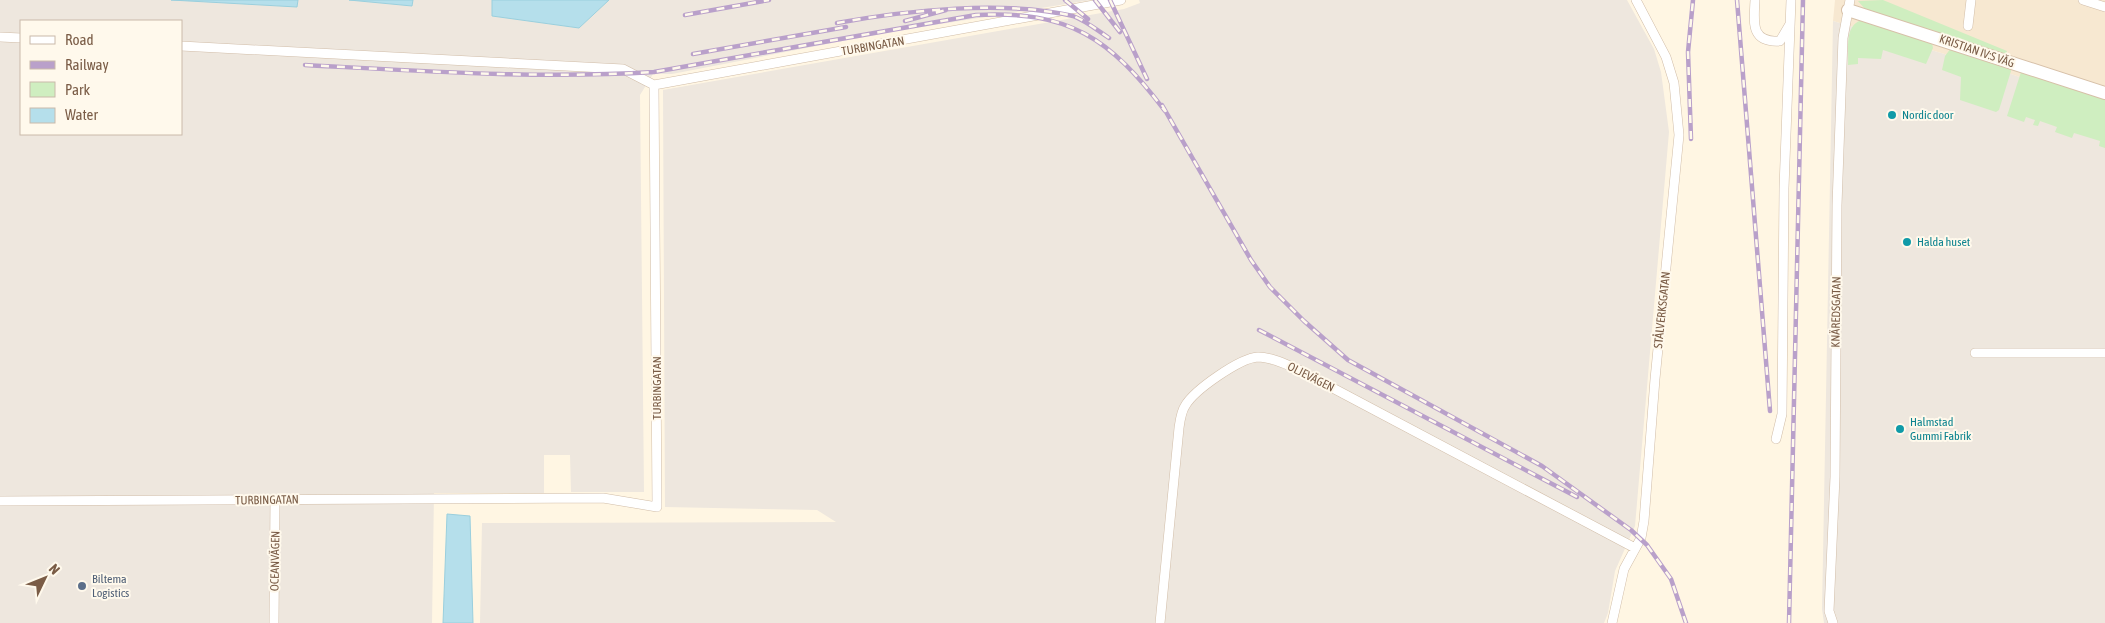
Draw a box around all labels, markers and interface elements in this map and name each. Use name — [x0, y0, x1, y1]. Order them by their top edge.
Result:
legend — [20, 20, 182, 135]
text: Road — [65, 31, 94, 48]
street label: KRISTIAN IV:S VÄG — [1938, 32, 2016, 70]
street label: TURBINGATAN — [840, 34, 906, 58]
text: Railway — [65, 56, 109, 73]
text: Park — [65, 81, 90, 98]
text: Water — [65, 106, 98, 123]
place label: Nordic door — [1902, 108, 1954, 122]
marker: Nordic door — [1886, 109, 1898, 121]
place label: Halda huset — [1917, 235, 1971, 249]
marker: Halda huset — [1901, 236, 1913, 248]
street label: STÅLVERKSGATAN — [1651, 271, 1673, 349]
street label: KNÄREDSGATAN — [1828, 276, 1844, 348]
street label: TURBINGATAN — [650, 356, 664, 420]
street label: OLJEVÄGEN — [1285, 359, 1337, 395]
place label: Halmstad Gummi Fabrik — [1910, 415, 1972, 443]
marker: Halmstad Gummi Fabrik — [1894, 423, 1906, 435]
street label: TURBINGATAN — [235, 492, 299, 508]
street label: OCEANVÄGEN — [267, 531, 283, 591]
north arrow — [20, 553, 70, 603]
text: N — [46, 561, 63, 578]
place label: Biltema Logistics — [92, 572, 129, 600]
marker: Biltema Logistics — [76, 580, 88, 592]

